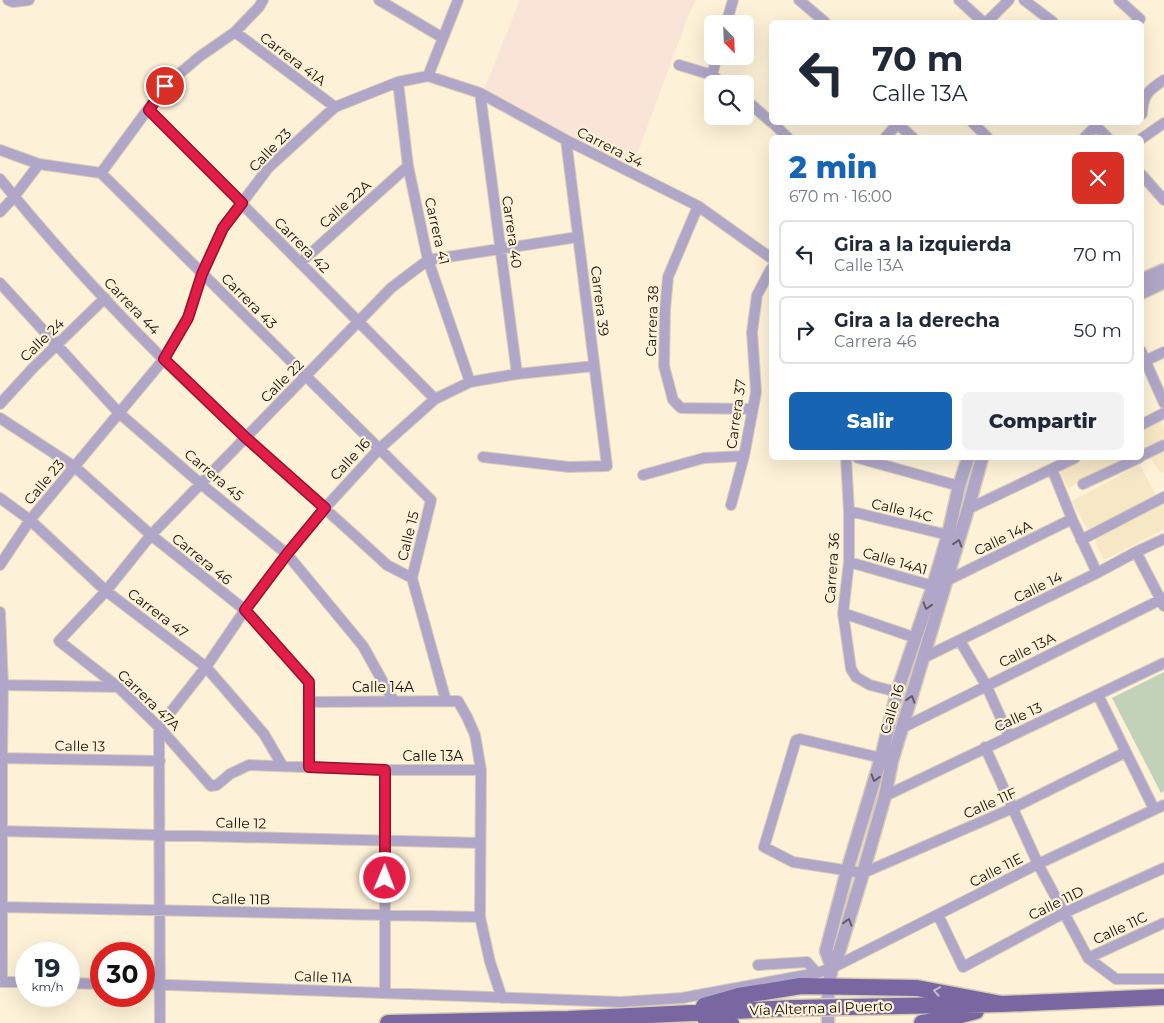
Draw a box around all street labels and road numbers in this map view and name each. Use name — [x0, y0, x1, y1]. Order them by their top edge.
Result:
street label: Carrera 41A — [256, 28, 331, 90]
street label: Carrera 34 — [574, 123, 647, 172]
street label: Calle 23 — [245, 124, 295, 176]
street label: Calle 22A — [315, 175, 375, 232]
street label: Carrera 40 — [498, 195, 526, 269]
street label: Carrera 41 — [421, 196, 453, 266]
street label: Carrera 42 — [270, 213, 334, 277]
street label: Carrera 39 — [587, 265, 613, 337]
street label: Carrera 43 — [217, 269, 281, 333]
street label: Carrera 44 — [100, 274, 164, 339]
street label: Carrera 38 — [642, 285, 662, 357]
street label: Calle 24 — [16, 314, 68, 365]
street label: Calle 22 — [257, 356, 307, 406]
street label: Carrera 37 — [722, 378, 750, 450]
street label: Calle 16 — [326, 434, 374, 484]
street label: Carrera 45 — [181, 445, 247, 505]
street label: Calle 23 — [20, 456, 68, 508]
street label: Calle 14C — [870, 494, 934, 526]
street label: Calle 15 — [393, 509, 423, 563]
street label: Calle 14A — [971, 516, 1036, 560]
street label: Carrera 46 — [168, 529, 236, 589]
street label: Carrera 36 — [821, 532, 843, 604]
street label: Calle 14A1 — [861, 543, 929, 579]
street label: Calle 14 — [1011, 567, 1066, 606]
street label: Carrera 47 — [124, 584, 192, 642]
street label: Calle 13A — [996, 628, 1059, 671]
street label: Carrera 47A — [114, 666, 185, 735]
street label: Calle 14A — [352, 678, 415, 696]
street label: Calle 16 — [876, 681, 908, 736]
street label: Calle 13 — [991, 698, 1045, 736]
street label: Calle 13 — [55, 737, 106, 755]
street label: Calle 13A — [403, 747, 464, 765]
street label: Calle 11F — [960, 783, 1020, 823]
street label: Calle 12 — [215, 814, 267, 832]
street label: Calle 11E — [966, 849, 1026, 891]
street label: Calle 11D — [1025, 882, 1087, 924]
street label: Calle 11B — [212, 889, 270, 909]
street label: Calle 11C — [1090, 908, 1150, 948]
street label: Calle 11A — [294, 967, 353, 987]
street label: Vía Alterna al Puerto — [749, 996, 893, 1019]

